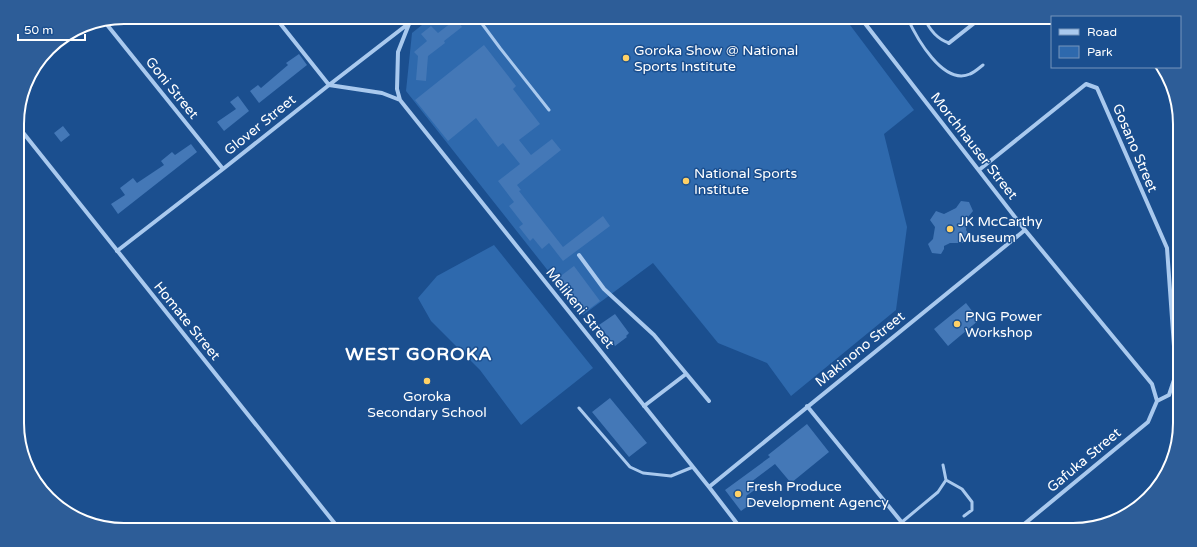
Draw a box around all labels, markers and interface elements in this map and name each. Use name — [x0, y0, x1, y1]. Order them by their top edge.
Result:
scale bar — [18, 16, 85, 42]
legend — [1051, 16, 1181, 68]
text: 50 m — [24, 23, 53, 37]
text: Road — [1087, 25, 1117, 39]
place label: Goroka Show @ National Sports Institute — [634, 42, 798, 75]
text: Park — [1087, 45, 1113, 59]
marker: Goroka Show @ National Sports Institute — [621, 53, 631, 63]
street label: Goni Street — [142, 54, 203, 123]
street label: Morchhauser Street — [927, 89, 1022, 204]
street label: Glover Street — [221, 91, 300, 159]
street label: Gosano Street — [1109, 101, 1162, 195]
place label: National Sports Institute — [694, 165, 797, 198]
marker: National Sports Institute — [681, 176, 691, 186]
place label: JK McCarthy Museum — [958, 213, 1043, 246]
marker: JK McCarthy Museum — [945, 224, 955, 234]
street label: Melikeni Street — [542, 264, 618, 352]
street label: Homate Street — [150, 278, 224, 364]
street label: Makinono Street — [812, 307, 909, 390]
place label: PNG Power Workshop — [965, 308, 1042, 341]
marker: PNG Power Workshop — [952, 319, 962, 329]
district label: WEST GOROKA — [345, 343, 493, 365]
marker: Goroka Secondary School — [422, 376, 432, 386]
place label: Goroka Secondary School — [367, 388, 487, 421]
street label: Gafuka Street — [1044, 424, 1125, 496]
place label: Fresh Produce Development Agency — [746, 478, 889, 511]
marker: Fresh Produce Development Agency — [733, 489, 743, 499]

